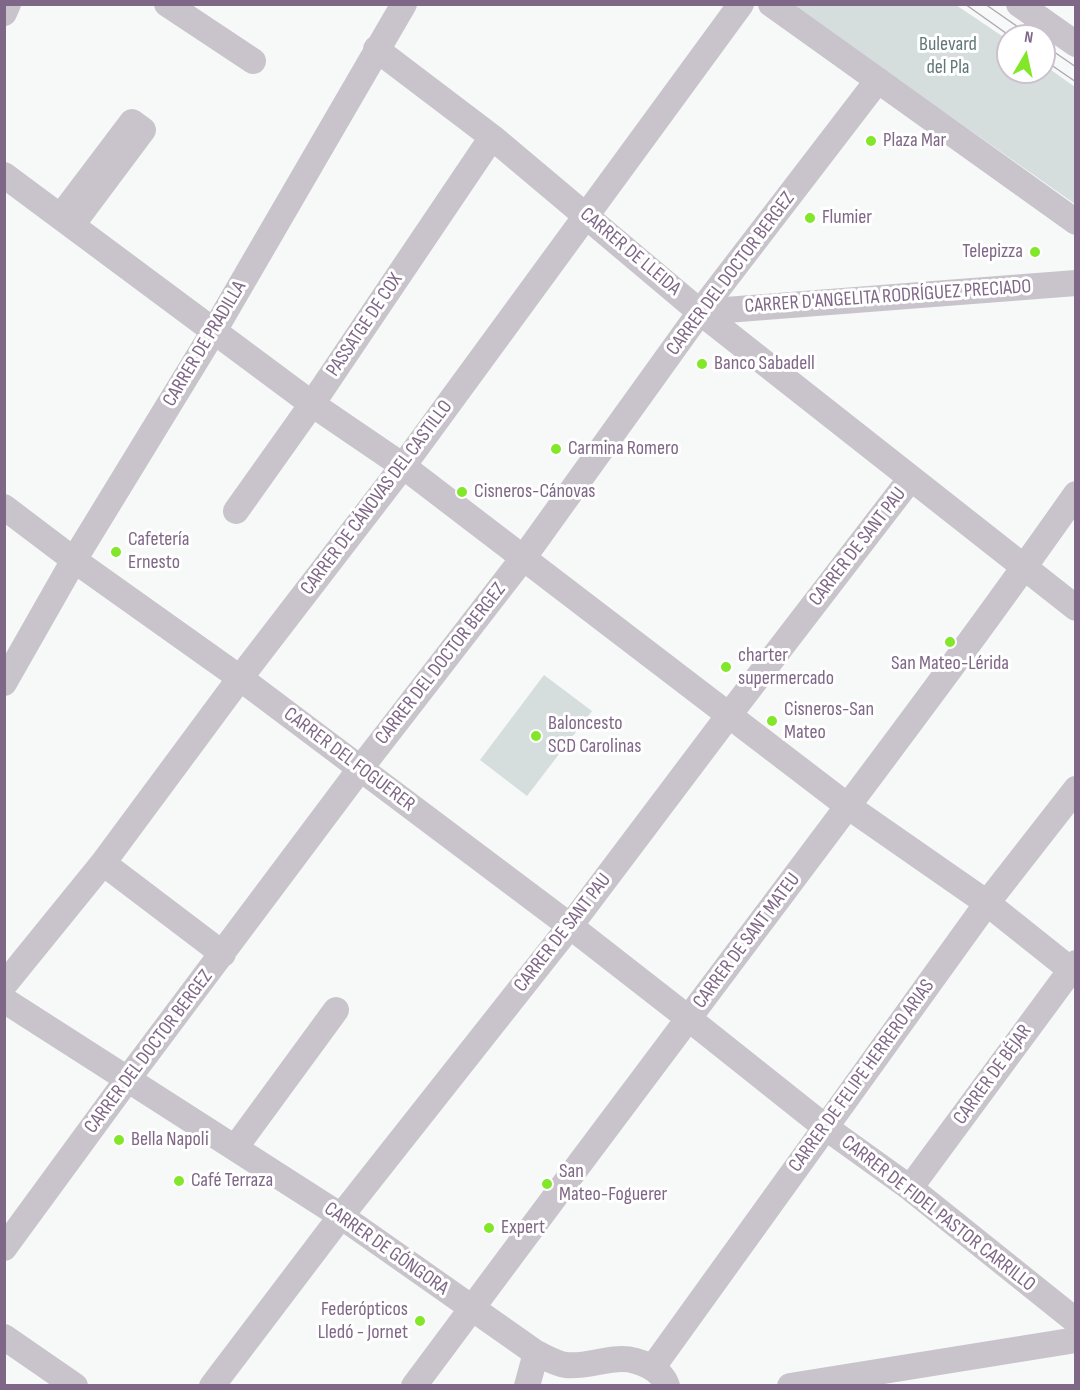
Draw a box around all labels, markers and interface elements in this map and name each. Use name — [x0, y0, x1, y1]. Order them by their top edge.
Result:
north arrow — [996, 24, 1056, 84]
text: N — [1023, 28, 1034, 48]
park label: Bulevard del Pla — [919, 33, 977, 80]
place label: Plaza Mar — [883, 129, 946, 153]
marker: Plaza Mar — [864, 134, 878, 148]
street label: CARRER DEL DOCTOR BERGEZ — [662, 188, 800, 360]
street label: CARRER DE LLEIDA — [575, 203, 685, 301]
place label: Flumier — [822, 206, 872, 230]
marker: Flumier — [803, 211, 817, 225]
place label: Telepizza — [962, 240, 1023, 264]
marker: Telepizza — [1028, 245, 1042, 259]
street label: PASSATGE DE COX — [322, 269, 408, 381]
street label: CARRER D'ANGELITA RODRÍGUEZ PRECIADO — [744, 275, 1032, 319]
street label: CARRER DE PRADILLA — [158, 277, 252, 411]
place label: Banco Sabadell — [714, 352, 815, 376]
marker: Banco Sabadell — [695, 357, 709, 371]
street label: CARRER DE CÁNOVAS DEL CASTILLO — [296, 396, 458, 600]
place label: Carmina Romero — [568, 437, 679, 461]
marker: Carmina Romero — [549, 442, 563, 456]
place label: Cisneros-Cánovas — [474, 480, 596, 504]
street label: CARRER DE SANT PAU — [804, 483, 912, 611]
marker: Cisneros-Cánovas — [455, 485, 469, 499]
place label: Cafetería Ernesto — [128, 528, 190, 575]
marker: Cafetería Ernesto — [109, 545, 123, 559]
street label: CARRER DEL DOCTOR BERGEZ — [371, 579, 511, 749]
marker: San Mateo-Lérida — [943, 635, 957, 649]
place label: charter supermercado — [738, 644, 834, 691]
place label: San Mateo-Lérida — [891, 652, 1009, 676]
marker: charter supermercado — [719, 660, 733, 674]
place label: Cisneros-San Mateo — [784, 698, 874, 745]
street label: CARRER DEL FOGUERER — [279, 703, 419, 817]
place label: Baloncesto SCD Carolinas — [548, 712, 641, 759]
marker: Cisneros-San Mateo — [765, 714, 779, 728]
marker: Baloncesto SCD Carolinas — [529, 729, 543, 743]
street label: CARRER DE SANT PAU — [509, 869, 617, 997]
street label: CARRER DE SANT MATEU — [688, 869, 806, 1013]
street label: CARRER DEL DOCTOR BERGEZ — [80, 966, 218, 1138]
street label: CARRER DE FELIPE HERRERO ARIAS — [784, 975, 940, 1177]
street label: CARRER DE BÉJAR — [949, 1020, 1037, 1130]
place label: Bella Napoli — [131, 1128, 209, 1152]
street label: CARRER DE FIDEL PASTOR CARRILLO — [836, 1131, 1040, 1297]
marker: Bella Napoli — [112, 1133, 126, 1147]
place label: San Mateo-Foguerer — [559, 1160, 667, 1207]
place label: Café Terraza — [191, 1169, 273, 1193]
marker: Café Terraza — [172, 1174, 186, 1188]
marker: San Mateo-Foguerer — [540, 1177, 554, 1191]
street label: CARRER DE GÓNGORA — [319, 1197, 453, 1301]
place label: Expert — [501, 1216, 545, 1240]
marker: Expert — [482, 1221, 496, 1235]
place label: Federópticos Lledó - Jornet — [318, 1298, 408, 1345]
marker: Federópticos Lledó - Jornet — [413, 1314, 427, 1328]

